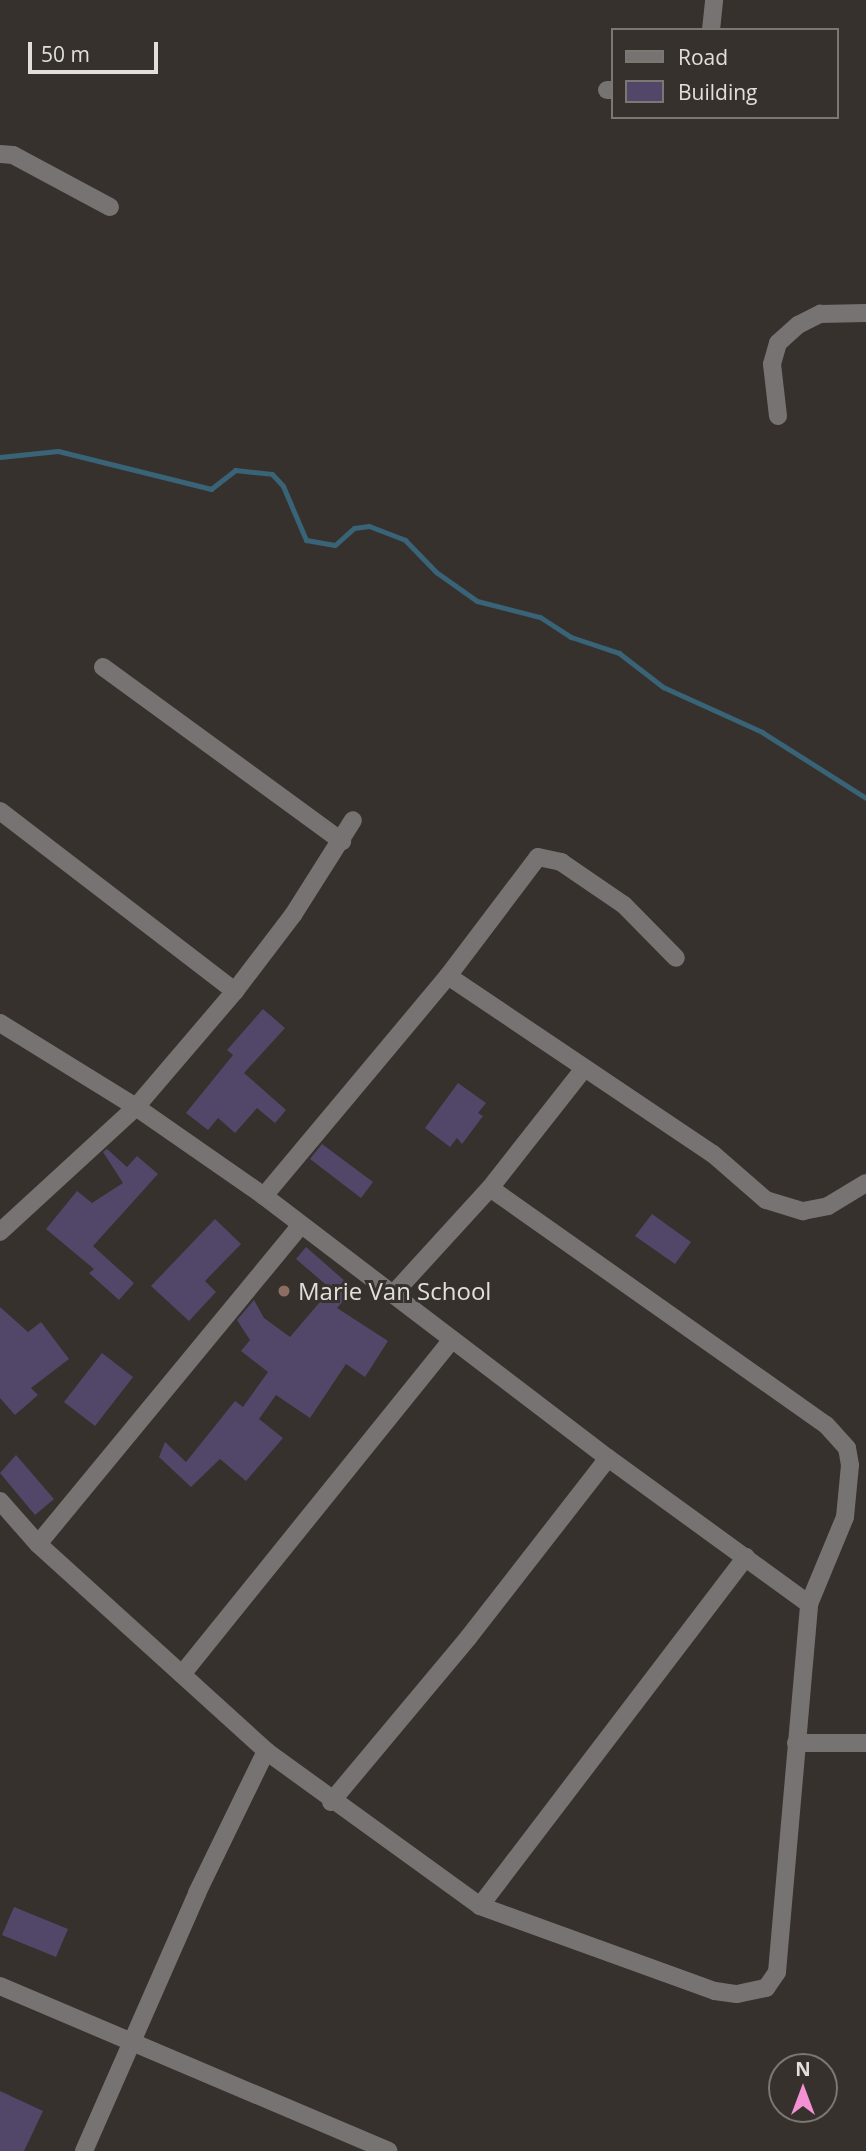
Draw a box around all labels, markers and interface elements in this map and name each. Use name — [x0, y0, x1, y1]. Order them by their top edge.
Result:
scale bar — [32, 28, 161, 72]
legend — [610, 28, 838, 119]
text: 50 m — [41, 40, 90, 68]
text: Road — [678, 43, 728, 71]
text: Building — [678, 78, 757, 106]
place label: Marie Van School — [298, 1277, 491, 1305]
marker: Marie Van School — [276, 1283, 292, 1299]
north arrow — [768, 2053, 838, 2123]
text: N — [795, 2056, 811, 2082]

